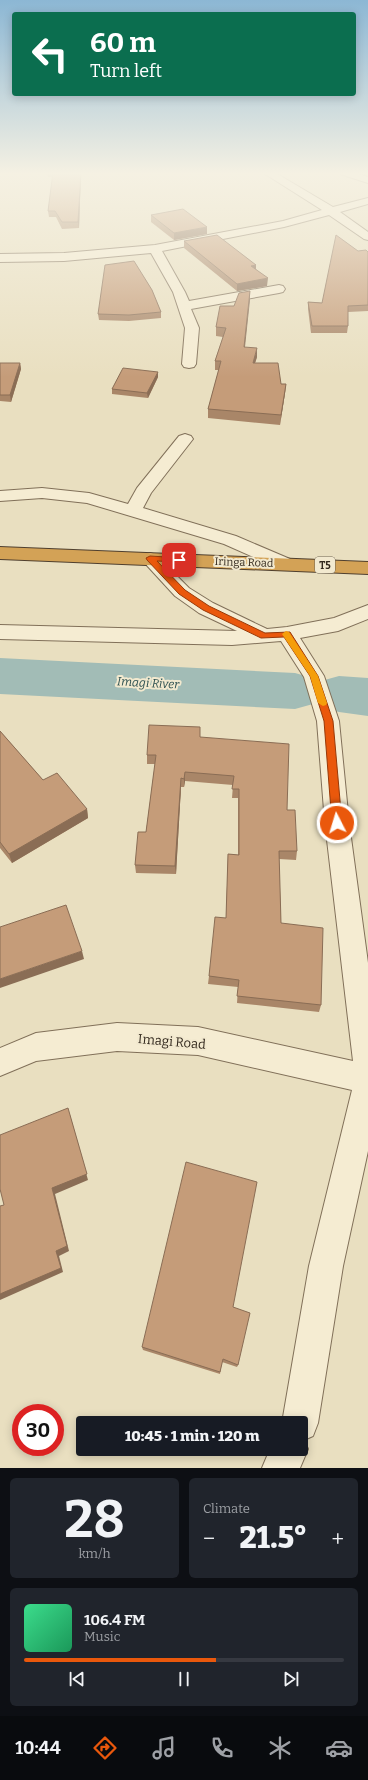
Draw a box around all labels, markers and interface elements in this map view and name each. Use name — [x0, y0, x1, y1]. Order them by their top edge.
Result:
text: 60 m — [90, 26, 156, 59]
icon: left — [24, 28, 76, 80]
text: Turn left — [90, 60, 162, 82]
pin — [162, 543, 196, 577]
icon: arrive — [168, 549, 190, 571]
street label: Iringa Road — [214, 555, 274, 570]
road number: T5 — [315, 557, 335, 573]
water label: Imagi River — [117, 674, 181, 692]
position arrow — [316, 802, 358, 844]
street label: Imagi Road — [137, 1031, 207, 1052]
speed limit sign: 30 — [12, 1404, 64, 1456]
text: 10:45 · 1 min · 120 m — [125, 1427, 259, 1445]
text: 28 — [64, 1488, 125, 1551]
text: Climate — [203, 1501, 250, 1516]
text: 21.5° — [239, 1520, 307, 1556]
text: − — [203, 1525, 215, 1552]
text: + — [331, 1525, 344, 1552]
text: km/h — [78, 1546, 111, 1561]
text: 106.4 FM — [84, 1611, 145, 1629]
text: Music — [84, 1629, 120, 1644]
icon: previous — [66, 1668, 88, 1690]
icon: pause — [173, 1668, 195, 1690]
icon: next — [280, 1668, 302, 1690]
icon: directions — [91, 1734, 119, 1762]
icon: music — [150, 1734, 178, 1762]
icon: phone — [208, 1734, 236, 1762]
icon: climate — [266, 1734, 294, 1762]
icon: car — [325, 1734, 353, 1762]
text: 10:44 — [15, 1737, 61, 1759]

